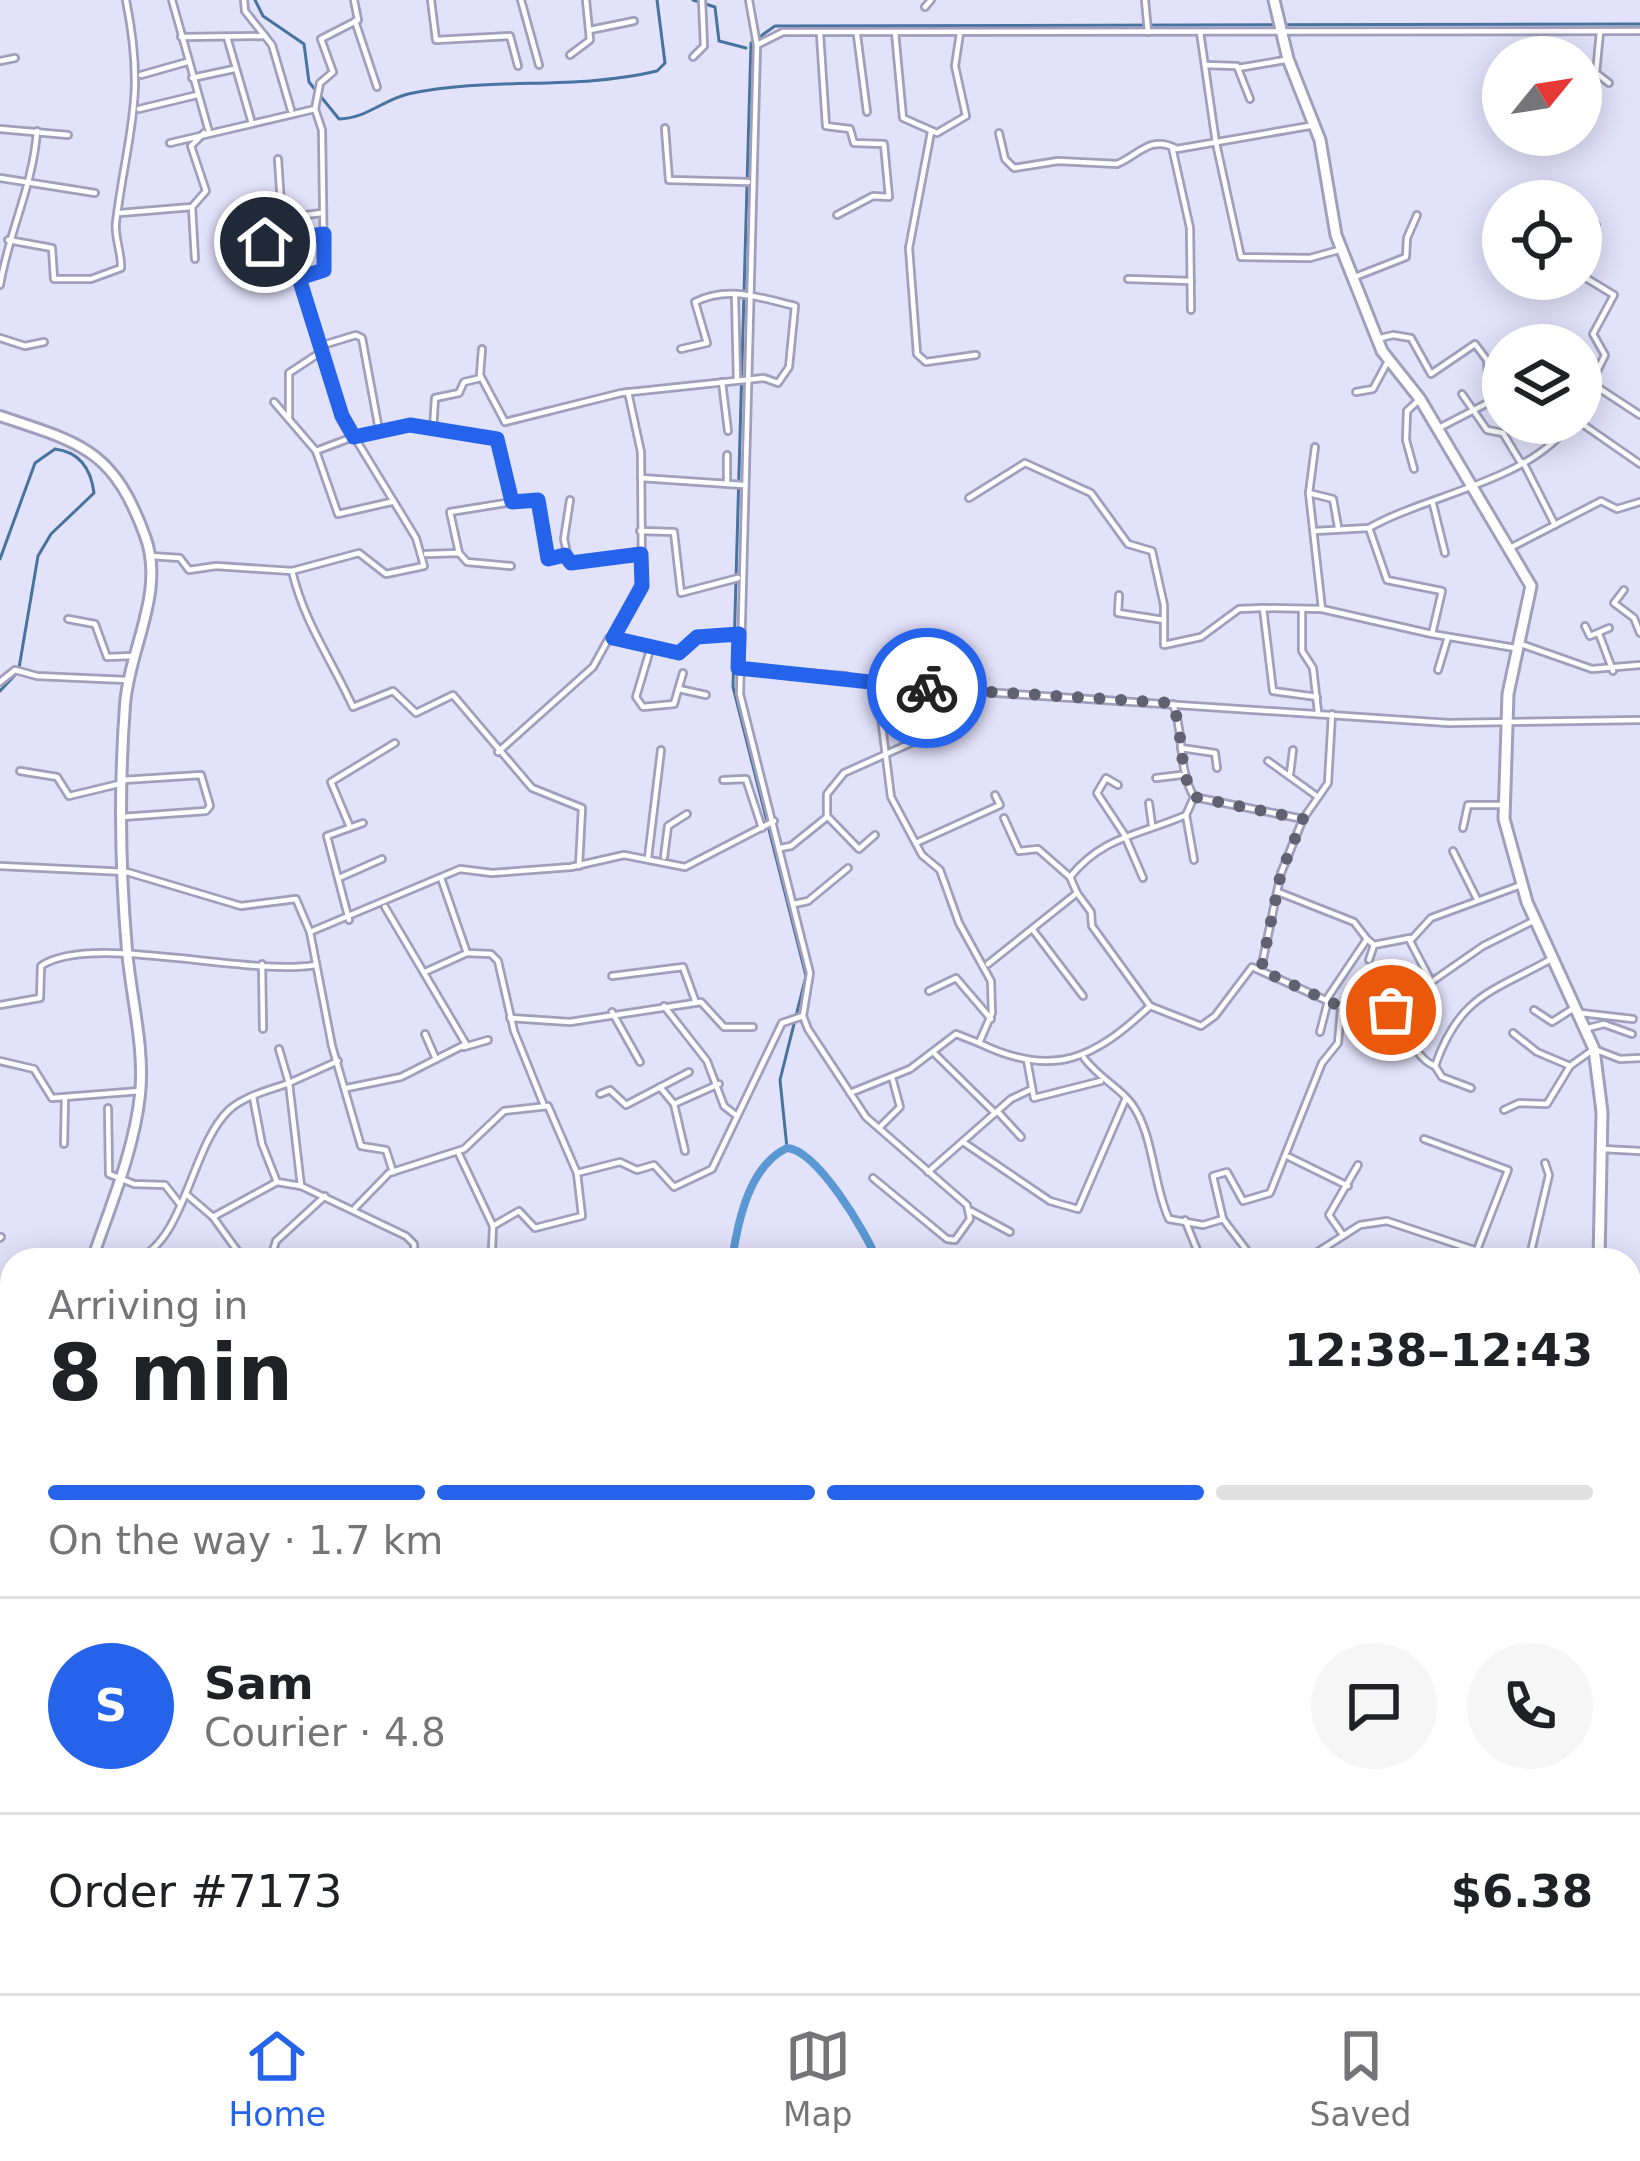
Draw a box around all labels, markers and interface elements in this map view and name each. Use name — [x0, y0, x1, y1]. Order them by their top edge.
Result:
north arrow — [1482, 36, 1602, 156]
map controls — [1482, 36, 1602, 444]
button: locate — [1482, 180, 1602, 300]
pin — [214, 191, 316, 293]
icon: home — [232, 209, 298, 275]
button: layers — [1482, 324, 1602, 444]
courier — [867, 628, 987, 748]
icon: bike — [894, 655, 960, 721]
pin — [1340, 959, 1442, 1061]
icon: bag — [1358, 977, 1424, 1043]
text: Arriving in — [48, 1283, 248, 1328]
text: 12:38–12:43 — [1284, 1324, 1593, 1377]
text: 8 min — [48, 1328, 293, 1418]
text: On the way · 1.7 km — [48, 1518, 443, 1563]
button: chat — [1311, 1643, 1437, 1769]
button: phone — [1467, 1643, 1593, 1769]
text: Sam — [204, 1657, 314, 1710]
text: S — [95, 1679, 127, 1732]
text: Courier · 4.8 — [204, 1710, 446, 1755]
text: Order #7173 — [48, 1865, 342, 1918]
text: $6.38 — [1451, 1865, 1593, 1918]
tab: Home — [228, 2023, 326, 2134]
tab: Map — [783, 2023, 853, 2134]
tab: Saved — [1310, 2023, 1411, 2134]

